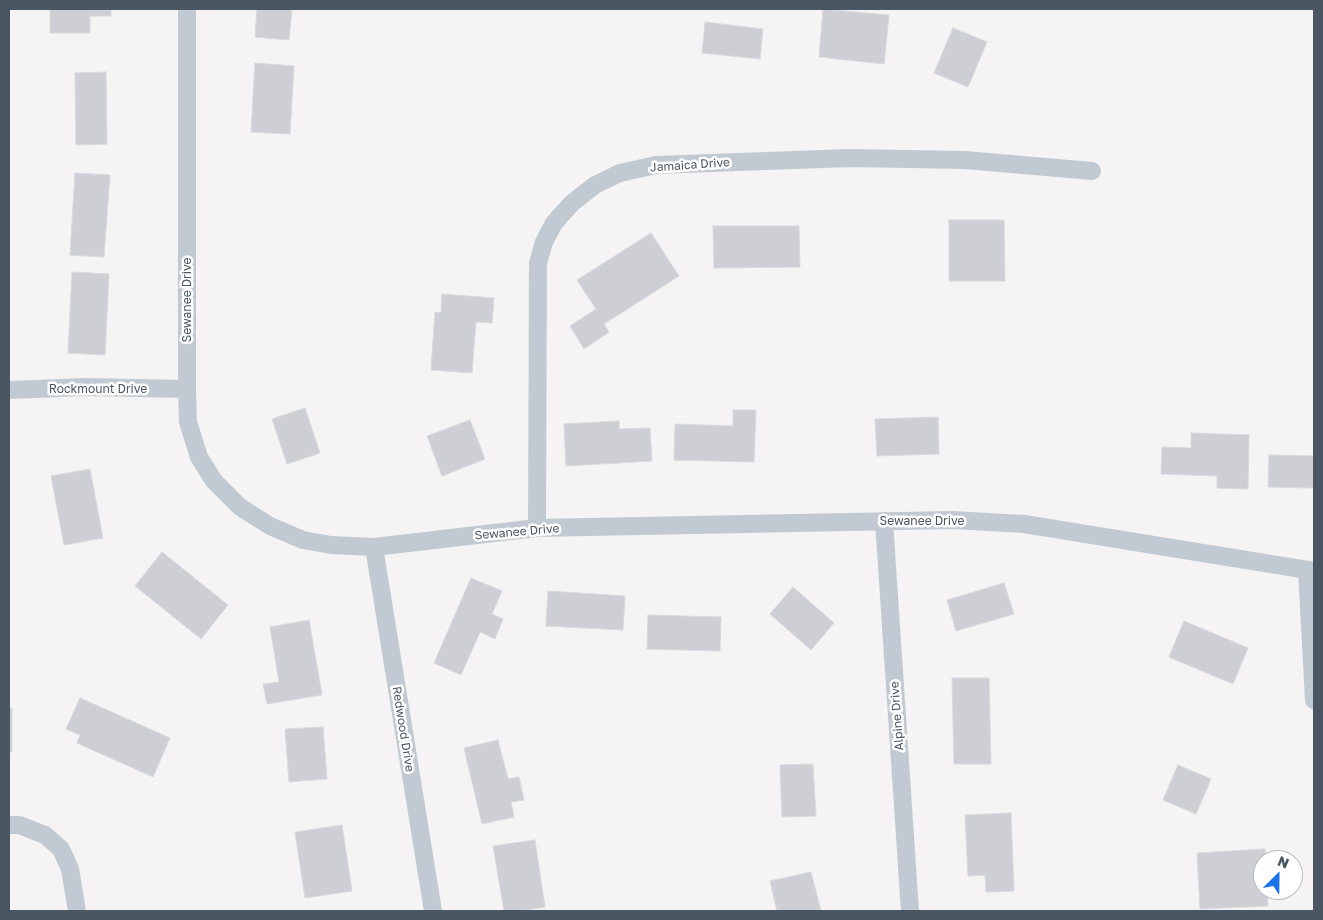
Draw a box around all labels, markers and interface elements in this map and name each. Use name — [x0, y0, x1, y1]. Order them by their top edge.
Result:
street label: Jamaica Drive — [650, 155, 730, 175]
street label: Sewanee Drive — [180, 258, 194, 342]
street label: Rockmount Drive — [49, 382, 147, 396]
street label: Sewanee Drive — [880, 514, 964, 528]
street label: Sewanee Drive — [474, 521, 560, 543]
street label: Alpine Drive — [887, 681, 907, 751]
street label: Redwood Drive — [389, 685, 417, 773]
north arrow — [1253, 850, 1303, 900]
text: N — [1275, 852, 1292, 872]

